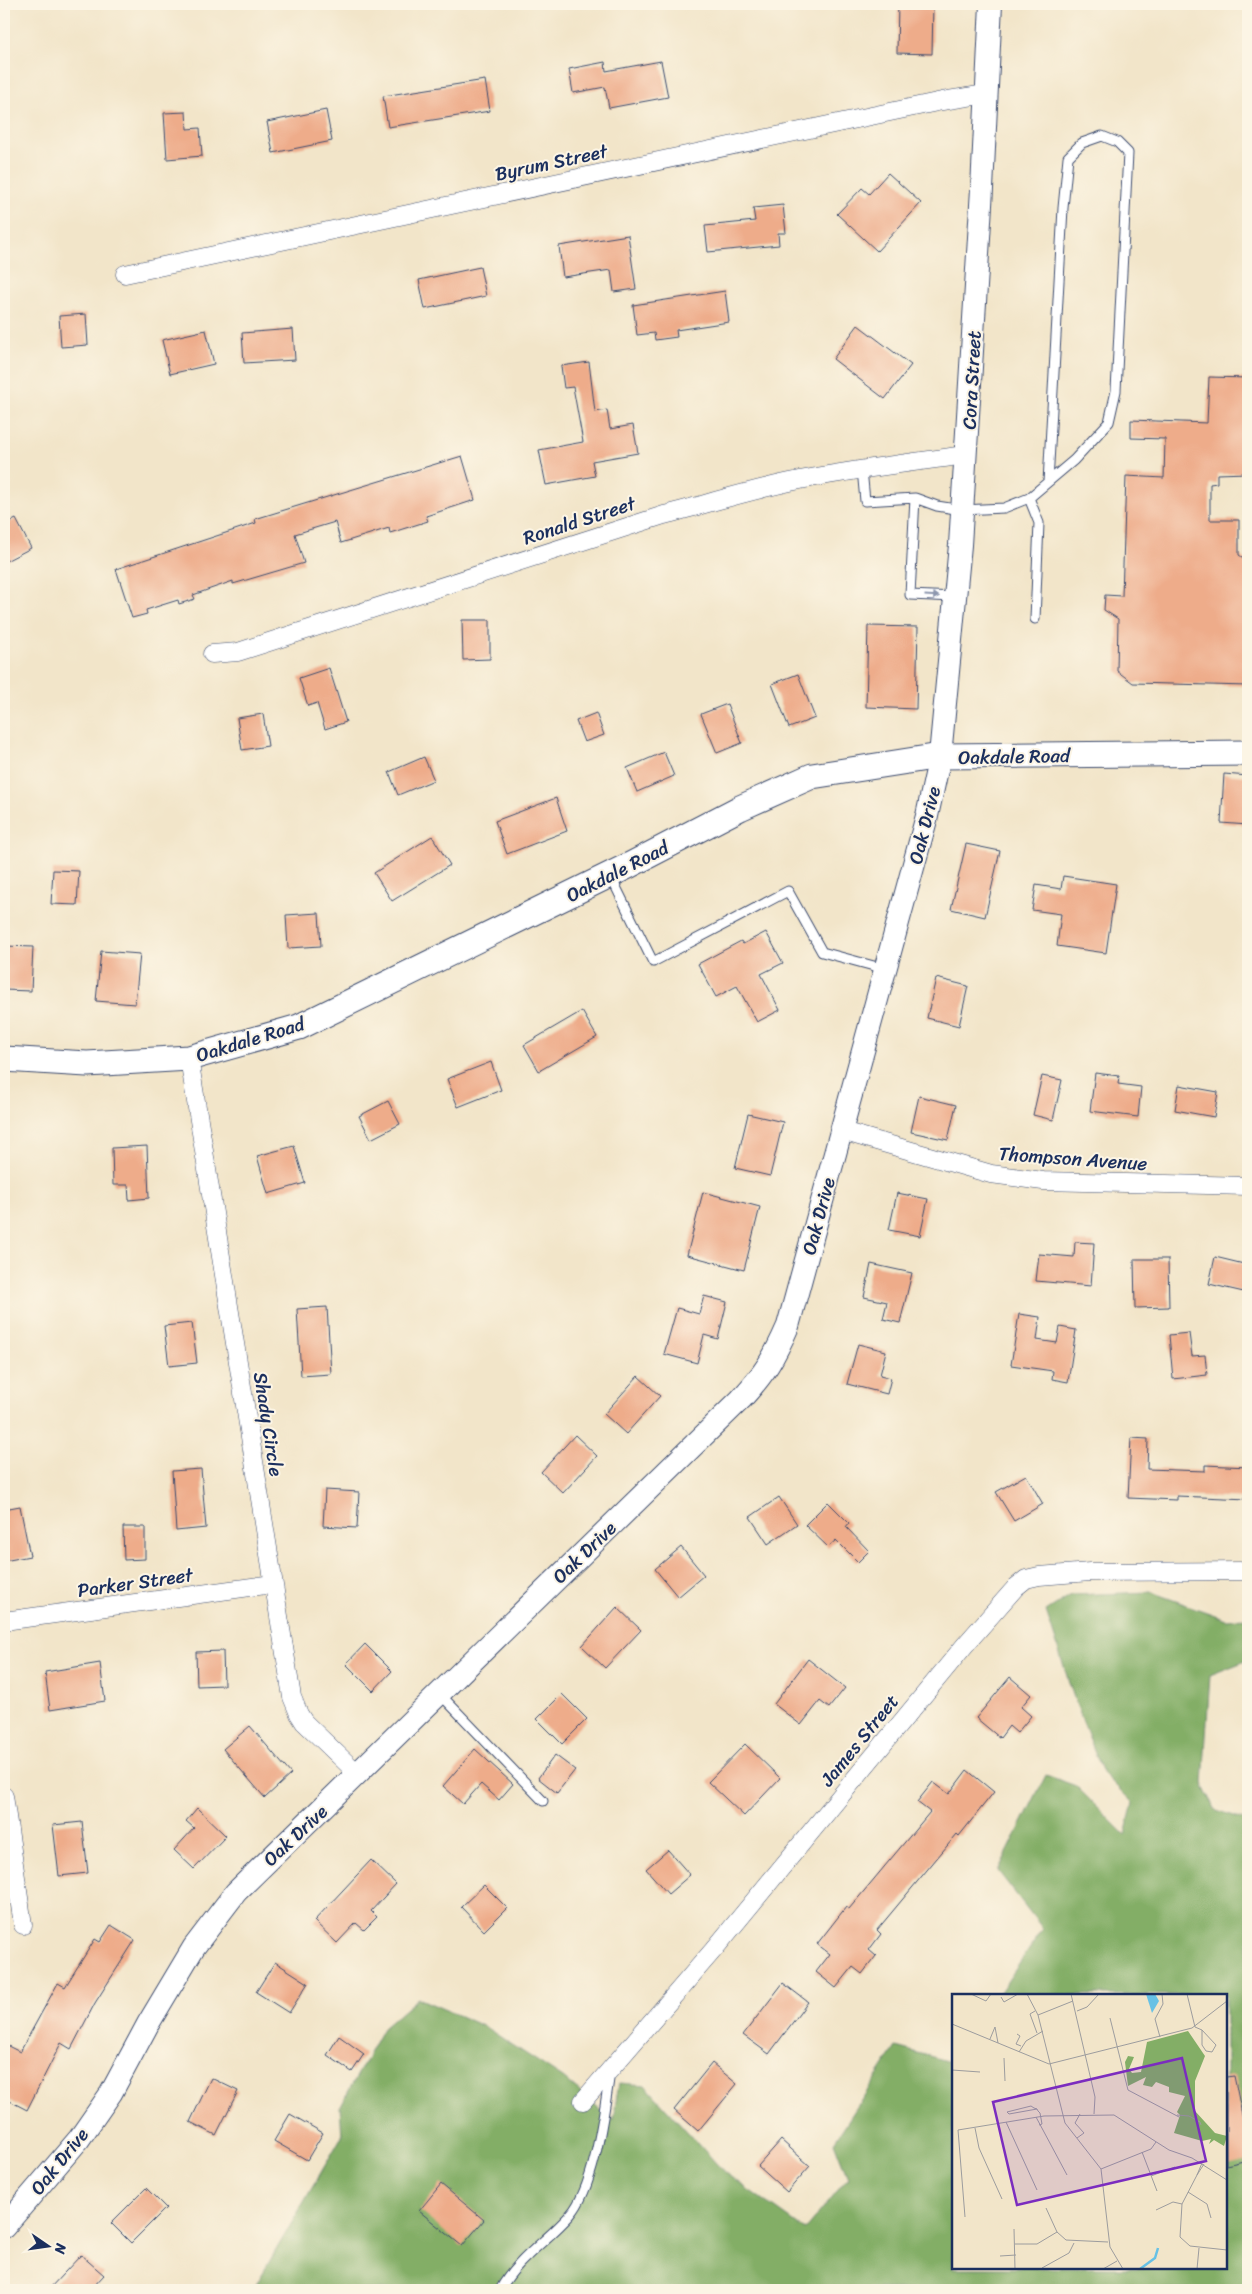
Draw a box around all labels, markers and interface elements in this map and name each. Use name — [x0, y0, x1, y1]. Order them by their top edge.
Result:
street label: Byrum Street — [492, 134, 612, 190]
street label: Cora Street — [952, 330, 991, 430]
street label: Ronald Street — [519, 486, 641, 554]
one-way arrow — [925, 592, 941, 600]
street label: Oakdale Road — [958, 739, 1072, 774]
street label: Oak Drive — [899, 783, 950, 868]
street label: Oakdale Road — [560, 830, 676, 912]
street label: Oakdale Road — [192, 1007, 310, 1072]
street label: Thompson Avenue — [997, 1137, 1149, 1180]
street label: Oak Drive — [792, 1174, 845, 1259]
street label: Shady Circle — [244, 1370, 293, 1479]
street label: Oak Drive — [544, 1513, 624, 1592]
street label: Parker Street — [75, 1558, 196, 1607]
street label: James Street — [811, 1687, 907, 1795]
street label: Oak Drive — [255, 1796, 336, 1874]
inset map — [952, 1994, 1227, 2269]
street label: Oak Drive — [22, 2120, 97, 2203]
north arrow — [22, 2222, 72, 2272]
text: N — [47, 2240, 74, 2257]

